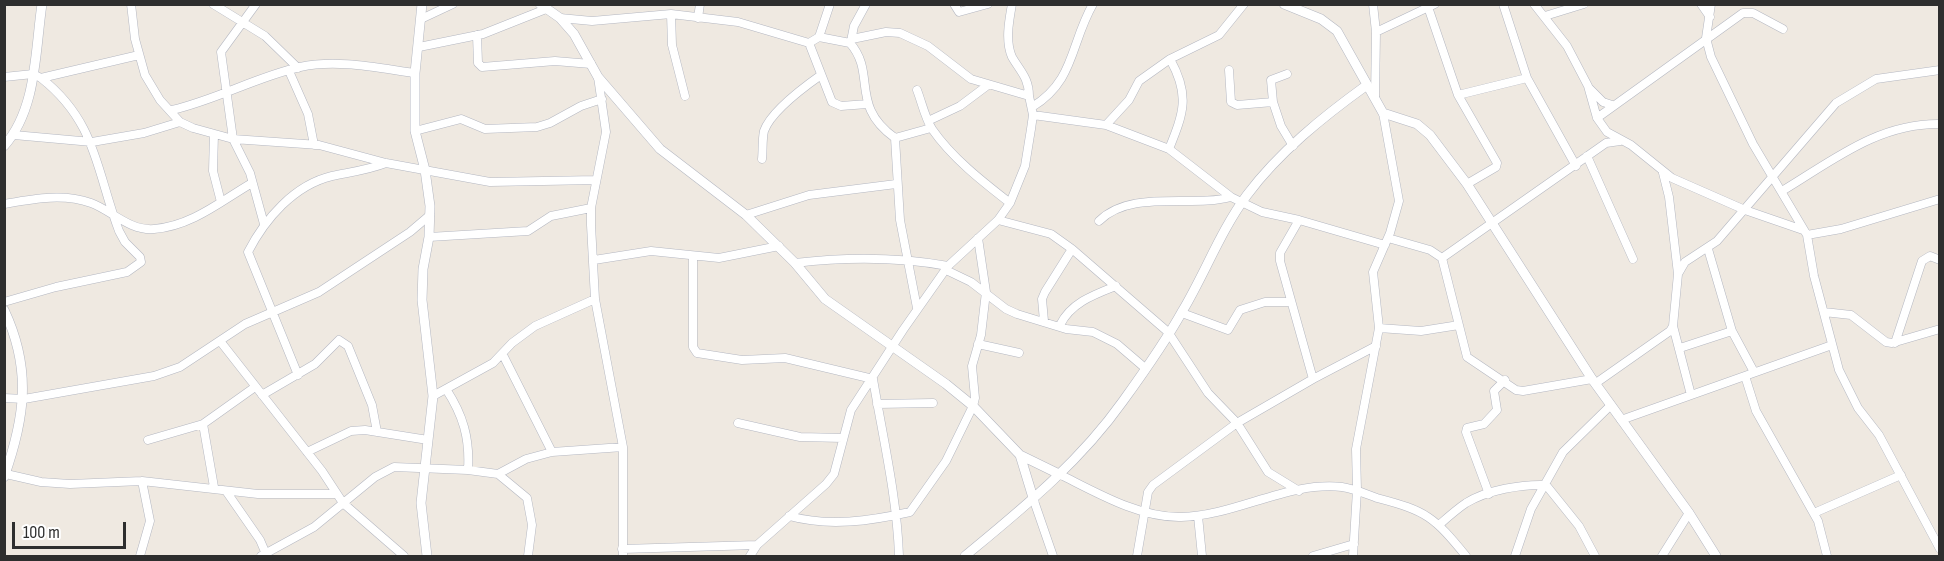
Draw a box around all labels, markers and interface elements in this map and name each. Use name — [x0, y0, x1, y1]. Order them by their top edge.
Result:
scale bar — [15, 510, 129, 548]
text: 100 m — [23, 522, 60, 543]

